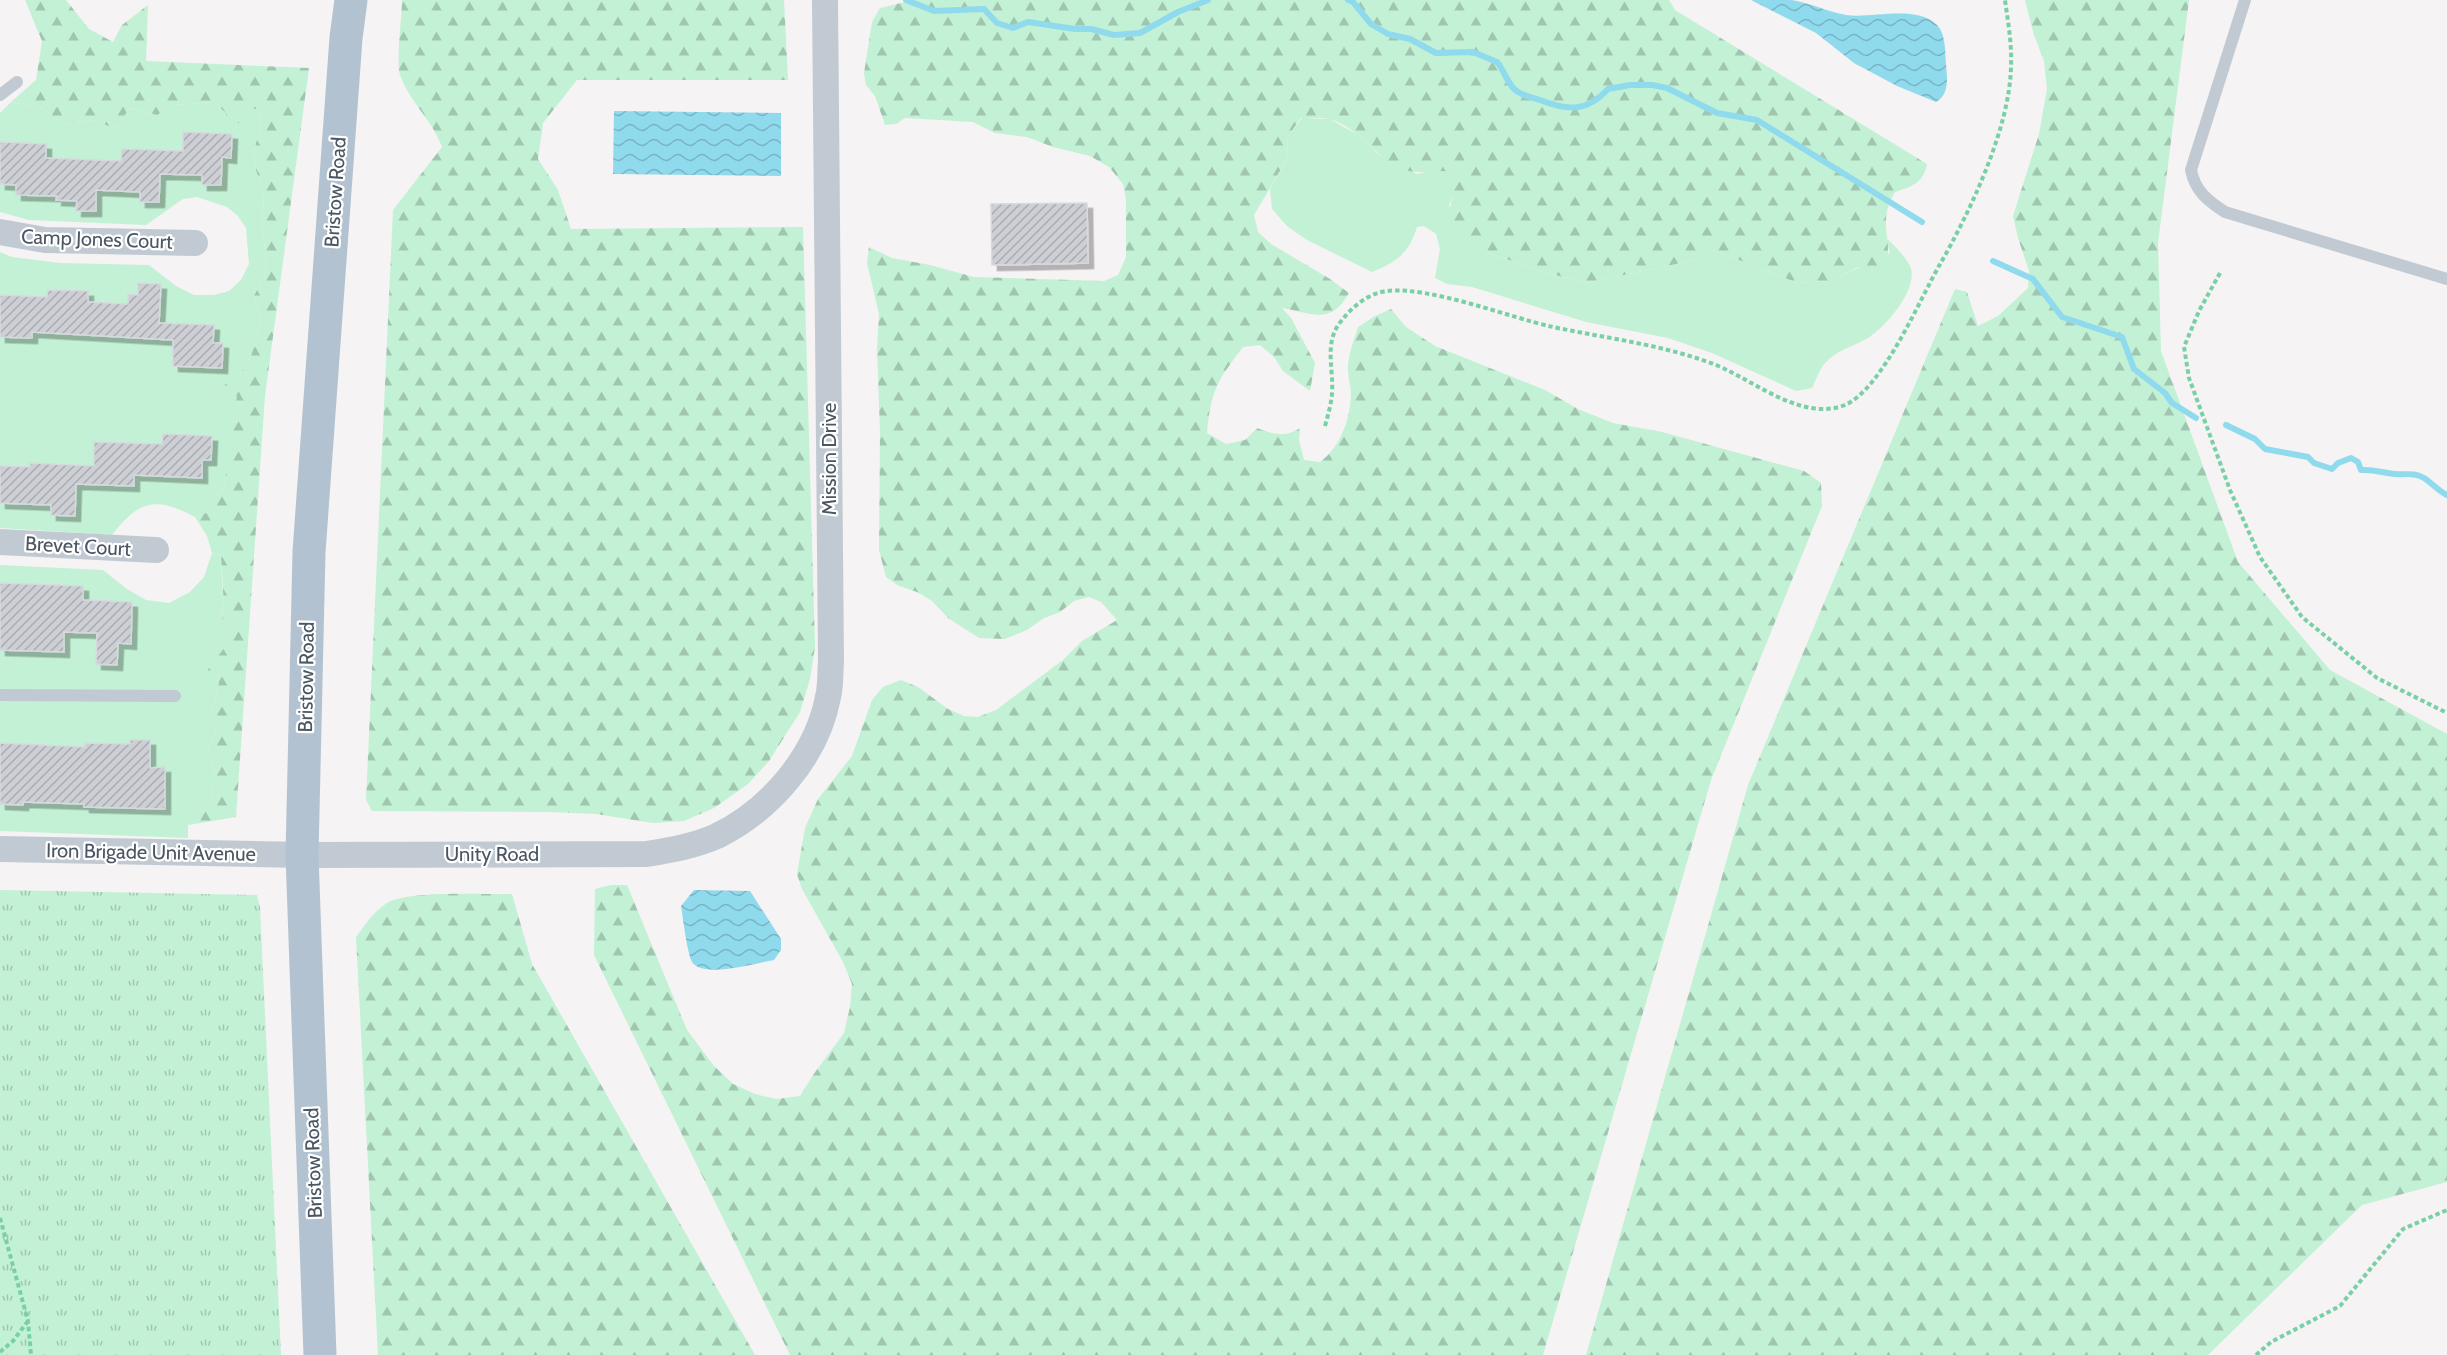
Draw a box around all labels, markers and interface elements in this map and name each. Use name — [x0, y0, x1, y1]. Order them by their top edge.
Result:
street label: Bristow Road — [319, 136, 351, 248]
street label: Camp Jones Court — [21, 224, 173, 254]
street label: Mission Drive — [817, 403, 841, 515]
street label: Brevet Court — [25, 531, 132, 561]
street label: Bristow Road — [293, 621, 319, 733]
street label: Iron Brigade Unit Avenue — [46, 838, 256, 866]
street label: Unity Road — [445, 842, 539, 866]
street label: Bristow Road — [299, 1107, 327, 1219]

